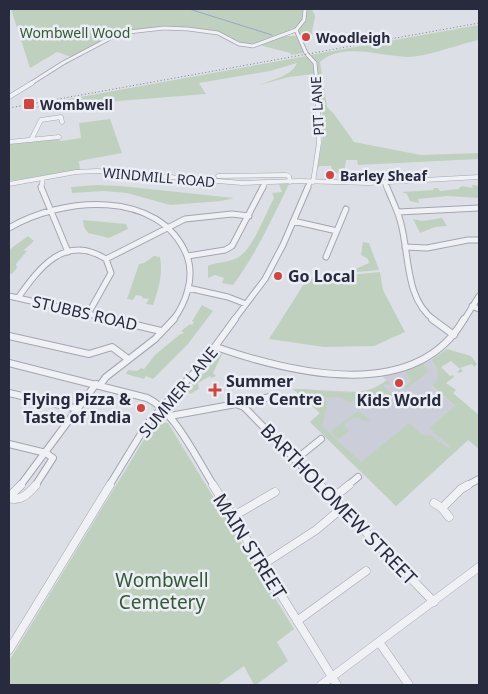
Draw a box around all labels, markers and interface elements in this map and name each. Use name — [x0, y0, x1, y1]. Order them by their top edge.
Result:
park label: Wombwell Wood — [20, 23, 130, 42]
place label: Woodleigh — [316, 28, 390, 47]
marker: Woodleigh — [300, 31, 312, 43]
street label: PIT LANE — [306, 76, 328, 136]
place label: Wombwell — [40, 95, 113, 114]
marker: Wombwell — [22, 97, 36, 111]
street label: WINDMILL ROAD — [102, 163, 216, 191]
place label: Barley Sheaf — [340, 166, 428, 185]
marker: Barley Sheaf — [324, 169, 336, 181]
place label: Go Local — [288, 265, 355, 287]
marker: Go Local — [272, 270, 284, 282]
street label: STUBBS ROAD — [30, 290, 140, 336]
street label: SUMMER LANE — [134, 342, 222, 442]
place label: Summer Lane Centre — [226, 370, 322, 410]
marker: Kids World — [393, 377, 405, 389]
marker: Summer Lane Centre — [208, 383, 222, 397]
place label: Flying Pizza & Taste of India — [23, 388, 131, 428]
place label: Kids World — [357, 389, 441, 411]
marker: Flying Pizza & Taste of India — [135, 402, 147, 414]
street label: BARTHOLOMEW STREET — [255, 418, 423, 591]
street label: MAIN STREET — [207, 488, 293, 604]
park label: Wombwell Cemetery — [115, 567, 209, 615]

